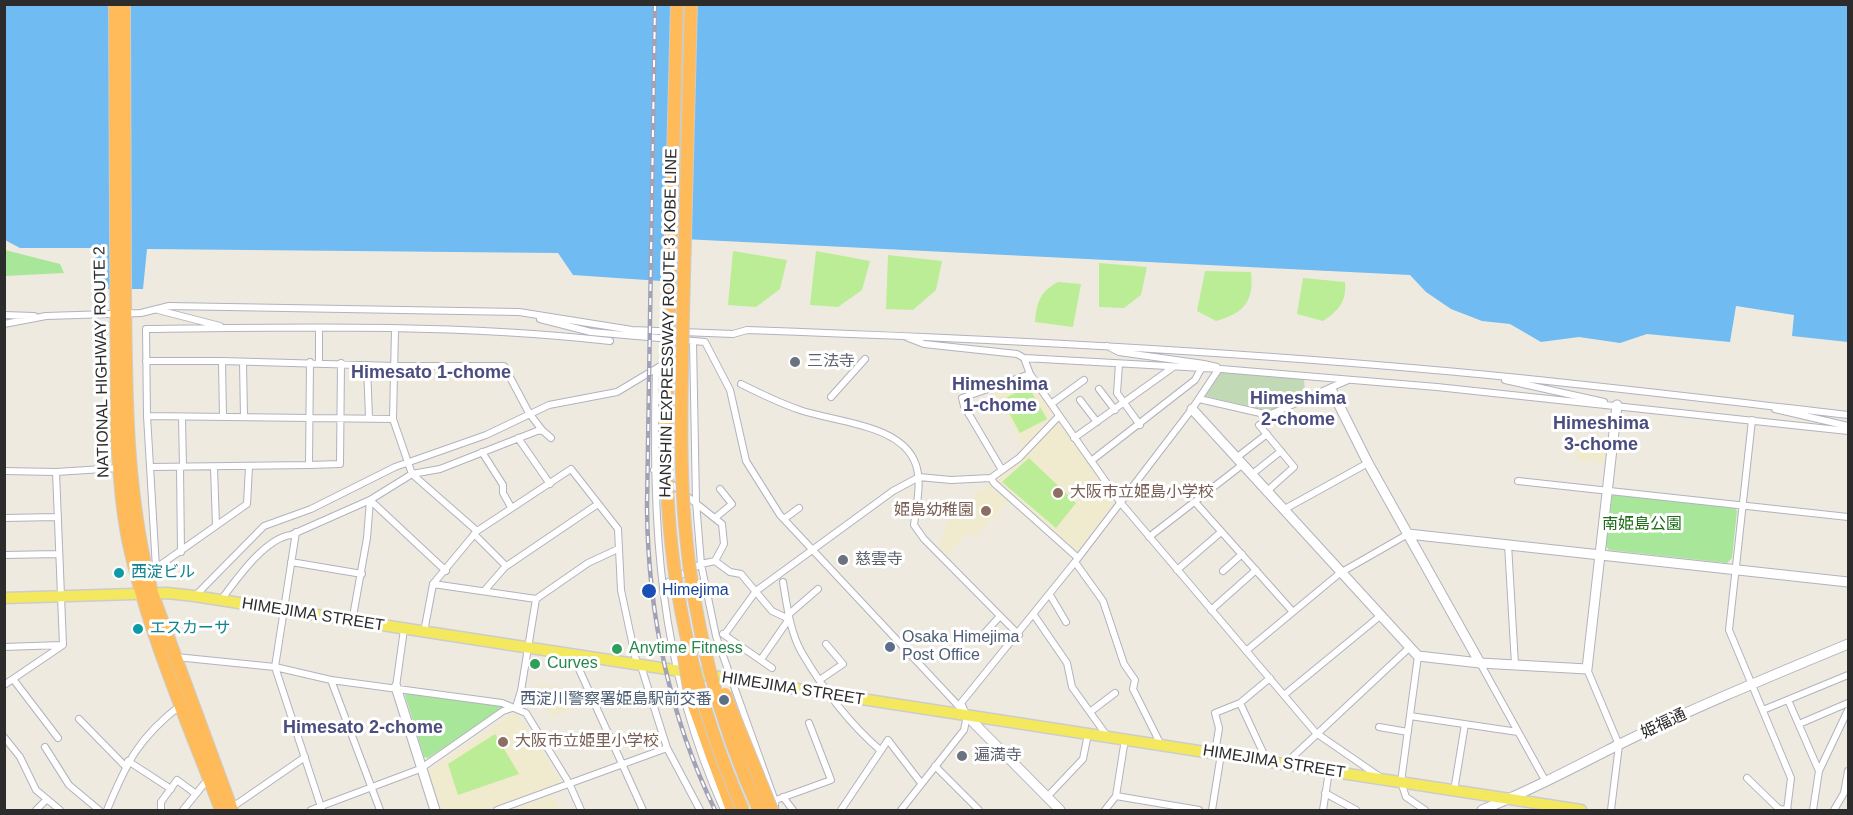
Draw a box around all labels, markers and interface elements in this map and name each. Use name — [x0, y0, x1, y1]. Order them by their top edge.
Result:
street label: HANSHIN EXPRESSWAY ROUTE 3 KOBE LINE — [656, 148, 682, 498]
street label: NATIONAL HIGHWAY ROUTE 2 — [90, 246, 114, 478]
place label: 三法寺 — [807, 352, 855, 372]
marker: 三法寺 — [788, 355, 802, 369]
district label: Himesato 1-chome — [351, 362, 511, 384]
district label: Himeshima 1-chome — [952, 374, 1048, 416]
district label: Himeshima 2-chome — [1250, 388, 1346, 430]
district label: Himeshima 3-chome — [1553, 413, 1649, 456]
place label: 大阪市立姫島小学校 — [1070, 483, 1214, 503]
marker: 大阪市立姫島小学校 — [1051, 486, 1065, 500]
place label: 姫島幼稚園 — [894, 501, 974, 521]
marker: 姫島幼稚園 — [979, 504, 993, 518]
park label: 南姫島公園 — [1602, 515, 1682, 535]
place label: 慈雲寺 — [855, 550, 903, 570]
marker: 慈雲寺 — [836, 553, 850, 567]
place label: 西淀ビル — [131, 563, 195, 583]
marker: 西淀ビル — [112, 566, 126, 580]
place label: Himejima — [662, 581, 729, 601]
marker: Himejima — [640, 582, 658, 600]
street label: HIMEJIMA STREET — [240, 594, 386, 636]
place label: エスカーサ — [150, 619, 230, 639]
marker: エスカーサ — [131, 622, 145, 636]
place label: Osaka Himejima Post Office — [902, 628, 1019, 666]
place label: Anytime Fitness — [629, 639, 743, 659]
marker: Osaka Himejima Post Office — [883, 640, 897, 654]
marker: Anytime Fitness — [610, 642, 624, 656]
place label: Curves — [547, 654, 598, 674]
marker: Curves — [528, 657, 542, 671]
street label: HIMEJIMA STREET — [720, 668, 866, 710]
place label: 西淀川警察署姫島駅前交番 — [520, 690, 712, 710]
marker: 西淀川警察署姫島駅前交番 — [717, 693, 731, 707]
street label: 姫福通 — [1638, 705, 1690, 743]
district label: Himesato 2-chome — [283, 717, 443, 739]
place label: 大阪市立姫里小学校 — [515, 732, 659, 752]
marker: 大阪市立姫里小学校 — [496, 735, 510, 749]
street label: HIMEJIMA STREET — [1201, 741, 1347, 783]
place label: 遍満寺 — [974, 746, 1022, 766]
marker: 遍満寺 — [955, 749, 969, 763]

